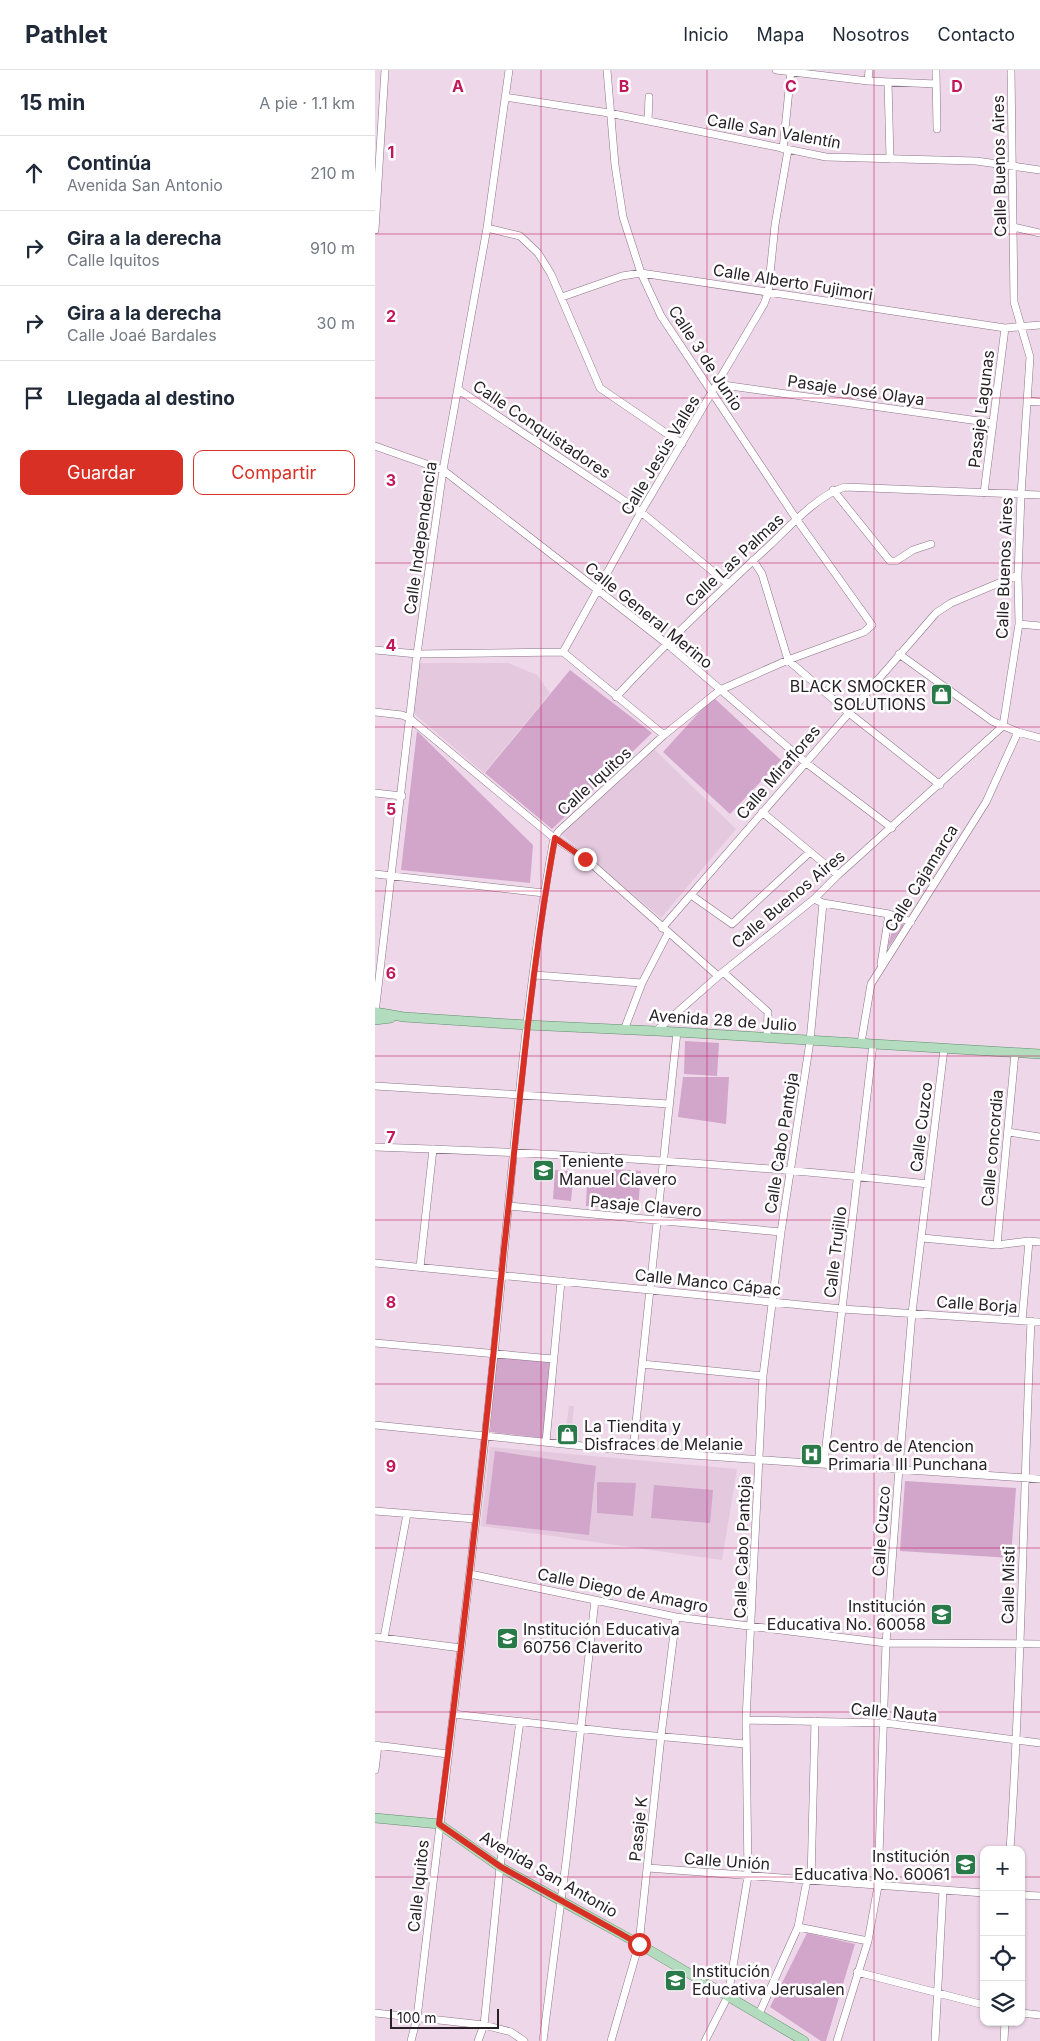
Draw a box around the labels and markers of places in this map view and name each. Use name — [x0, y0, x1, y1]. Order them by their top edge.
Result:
place label: BLACK SMOCKER SOLUTIONS — [790, 676, 926, 714]
shop icon: BLACK SMOCKER SOLUTIONS — [930, 683, 954, 707]
place label: Teniente Manuel Clavero — [559, 1151, 677, 1189]
school or university icon: Teniente Manuel Clavero — [531, 1158, 555, 1182]
place label: La Tiendita y Disfraces de Melanie — [584, 1416, 743, 1454]
shop icon: La Tiendita y Disfraces de Melanie — [556, 1423, 580, 1447]
place label: Centro de Atencion Primaria III Punchana — [828, 1436, 988, 1474]
hospital icon: Centro de Atencion Primaria III Punchana — [800, 1443, 824, 1467]
place label: Institución Educativa No. 60058 — [767, 1596, 926, 1634]
school or university icon: Institución Educativa No. 60058 — [930, 1603, 954, 1627]
place label: Institución Educativa 60756 Claverito — [523, 1619, 680, 1657]
school or university icon: Institución Educativa 60756 Claverito — [495, 1626, 519, 1650]
place label: Institución Educativa No. 60061 — [794, 1846, 950, 1884]
school or university icon: Institución Educativa No. 60061 — [954, 1853, 978, 1877]
place label: Institución Educativa Jerusalen — [692, 1961, 845, 1999]
school or university icon: Institución Educativa Jerusalen — [664, 1968, 688, 1992]

